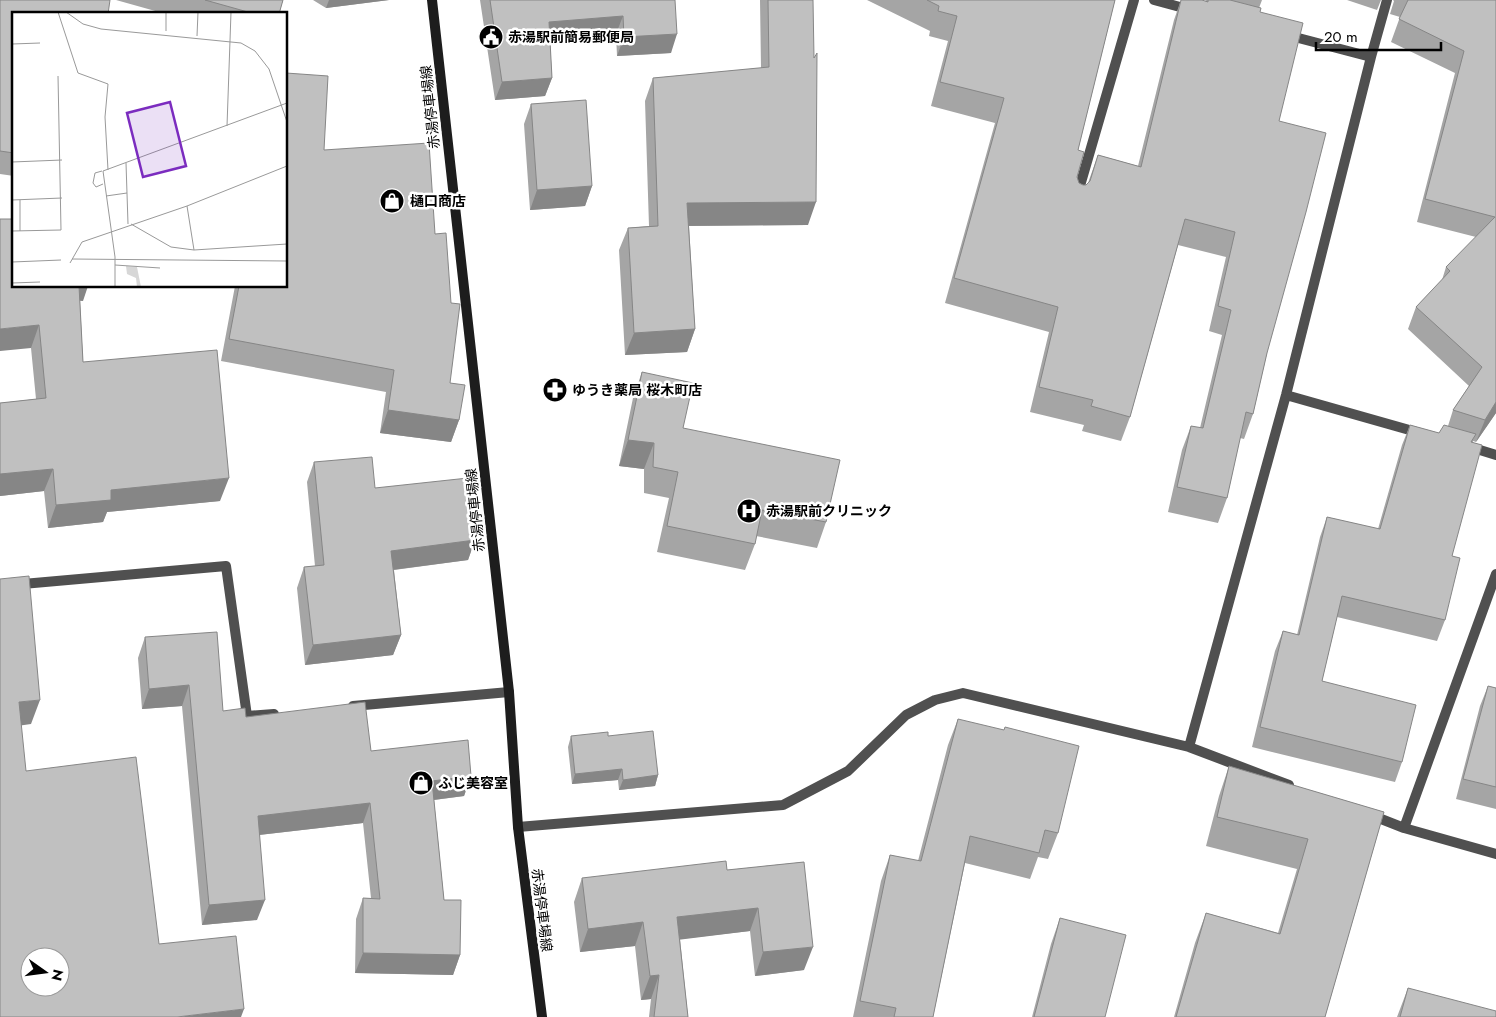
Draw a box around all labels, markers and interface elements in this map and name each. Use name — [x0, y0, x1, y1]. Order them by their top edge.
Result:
inset map — [12, 12, 288, 288]
scale bar — [1316, 20, 1441, 52]
public building icon: 赤湯駅前簡易郵便局 — [478, 24, 504, 50]
text: 20 m — [1324, 26, 1358, 48]
place label: 赤湯駅前簡易郵便局 — [508, 27, 634, 47]
street label: 赤湯停車場線 — [416, 64, 444, 150]
shop icon: 樋口商店 — [379, 188, 405, 214]
place label: 樋口商店 — [410, 191, 466, 211]
pharmacy icon: ゆうき薬局 桜木町店 — [542, 377, 568, 403]
place label: ゆうき薬局 桜木町店 — [572, 380, 702, 400]
street label: 赤湯停車場線 — [461, 467, 489, 553]
hospital icon: 赤湯駅前クリニック — [736, 498, 762, 524]
place label: 赤湯駅前クリニック — [766, 501, 892, 521]
shop icon: ふじ美容室 — [408, 770, 434, 796]
place label: ふじ美容室 — [438, 773, 508, 793]
street label: 赤湯停車場線 — [527, 867, 557, 953]
north arrow — [20, 947, 70, 997]
text: N — [47, 967, 69, 983]

